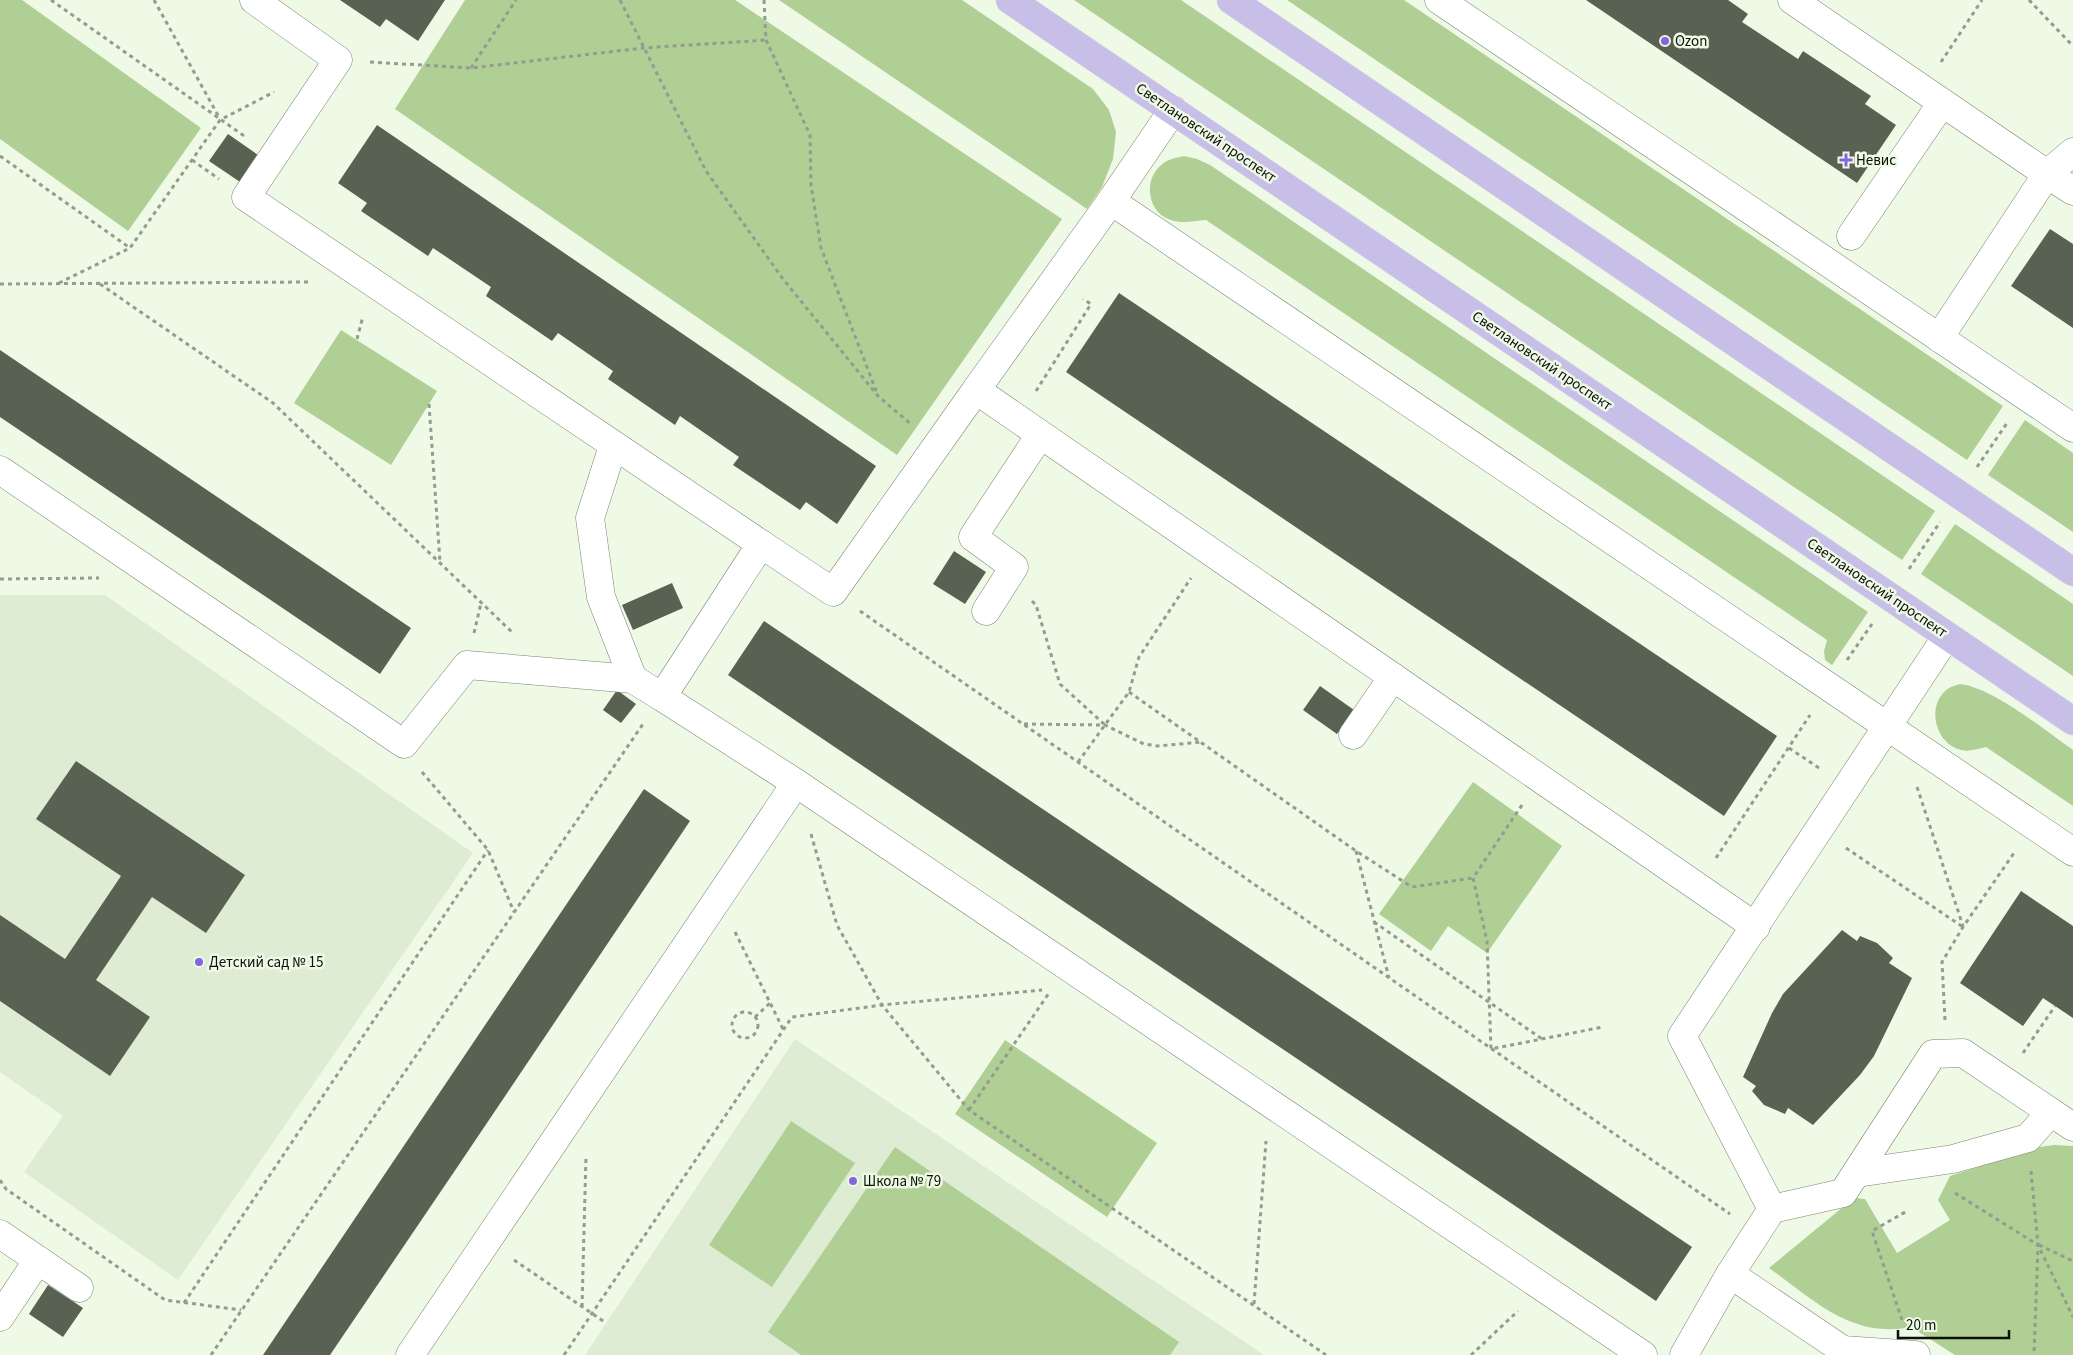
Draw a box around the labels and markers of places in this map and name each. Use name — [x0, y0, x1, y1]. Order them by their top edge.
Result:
place label: Ozon — [1675, 31, 1707, 52]
marker: Ozon — [1659, 35, 1671, 47]
place label: Невис — [1856, 150, 1896, 171]
marker: Невис — [1840, 154, 1852, 166]
place label: Детский сад № 15 — [209, 952, 323, 973]
marker: Детский сад № 15 — [193, 956, 205, 968]
place label: Школа № 79 — [863, 1171, 941, 1192]
marker: Школа № 79 — [847, 1175, 859, 1187]

